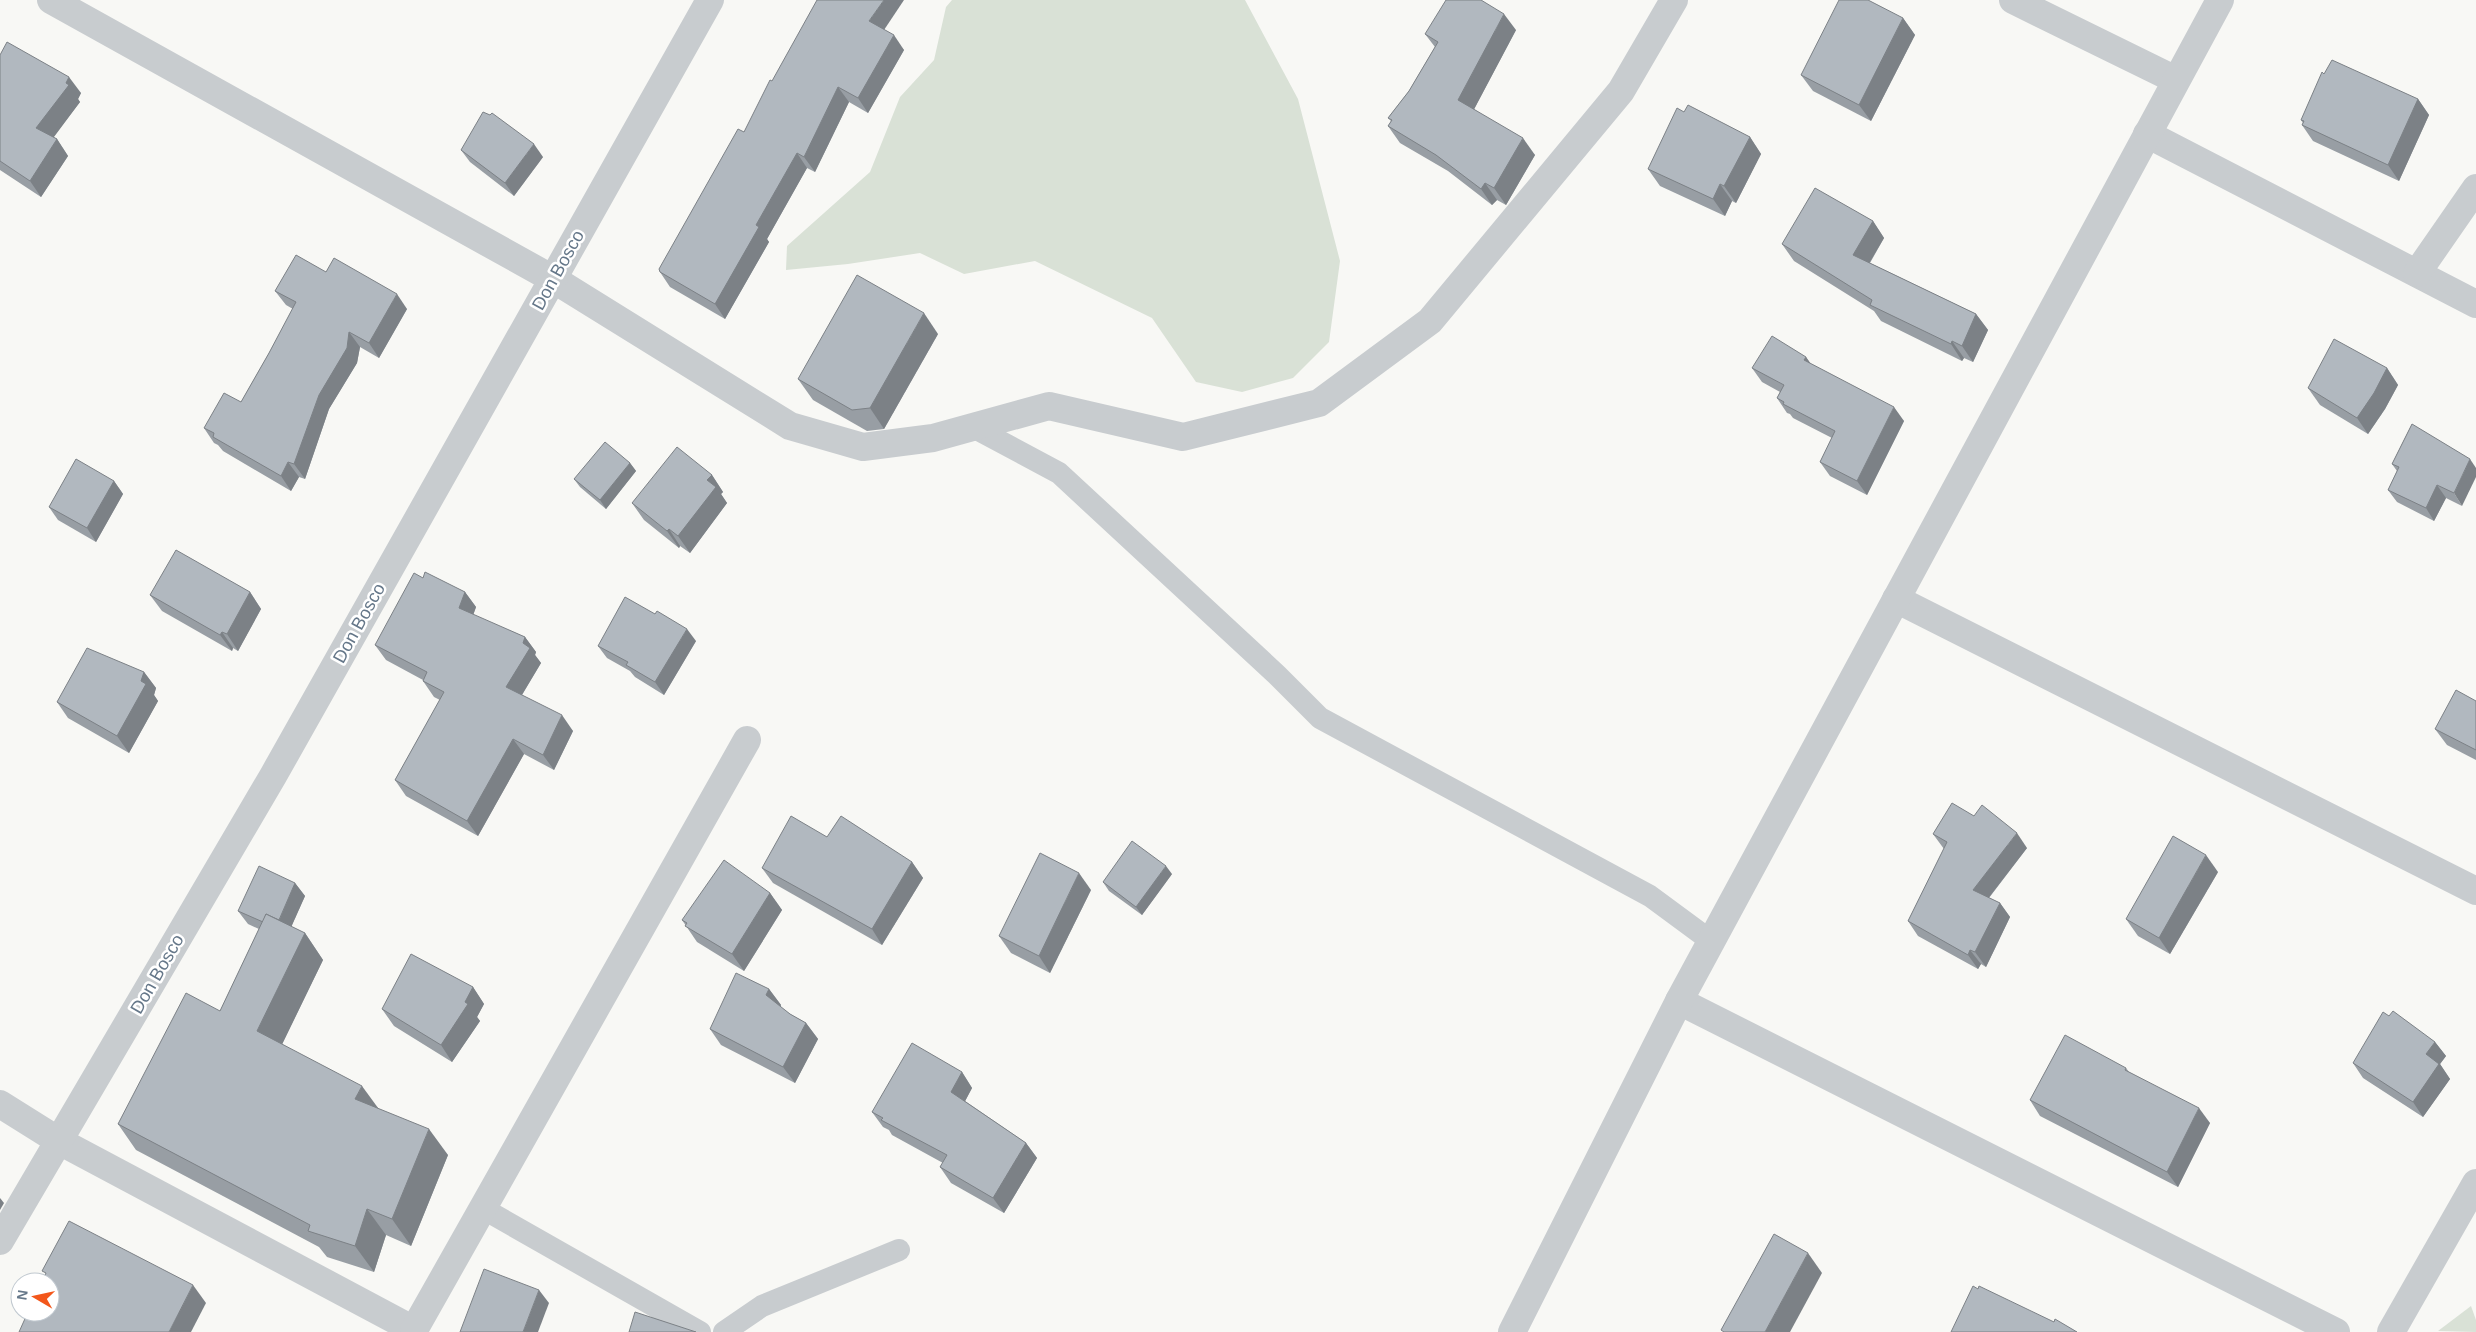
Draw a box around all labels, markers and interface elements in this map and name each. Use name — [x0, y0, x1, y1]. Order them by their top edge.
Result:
street label: Don Bosco — [528, 227, 588, 313]
street label: Don Bosco — [329, 580, 389, 666]
street label: Don Bosco — [126, 931, 188, 1017]
north arrow — [10, 1272, 60, 1322]
text: N — [13, 1289, 31, 1301]

